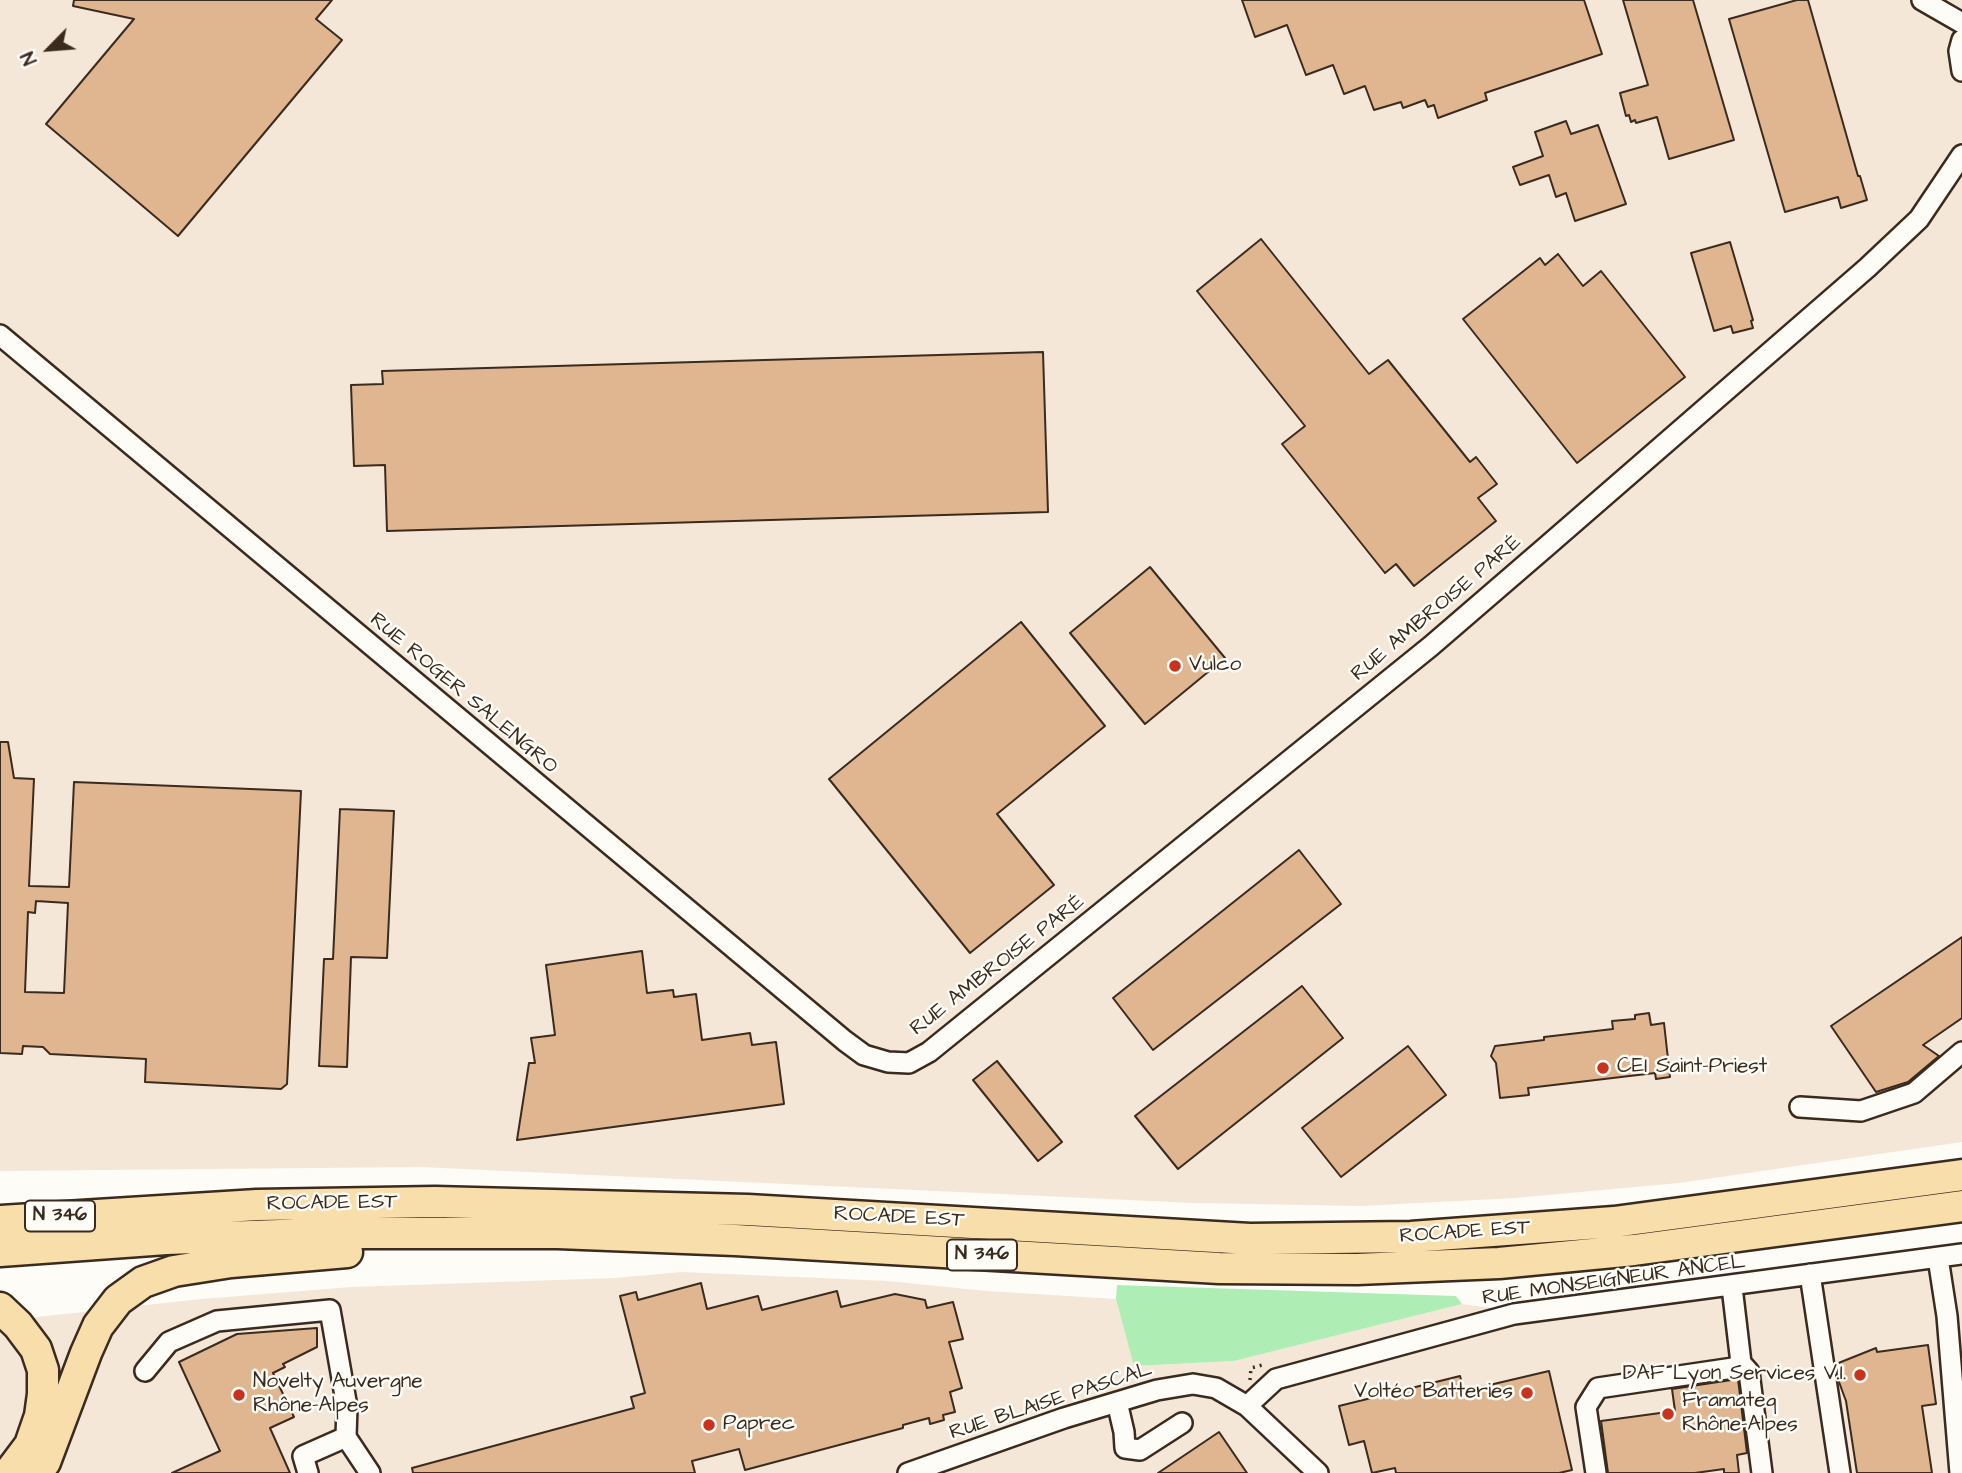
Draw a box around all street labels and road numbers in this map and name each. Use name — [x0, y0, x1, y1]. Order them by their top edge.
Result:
street label: RUE AMBROISE PARÉ — [1347, 531, 1527, 687]
street label: RUE ROGER SALENGRO — [364, 608, 562, 780]
street label: RUE AMBROISE PARÉ — [906, 890, 1090, 1042]
street label: ROCADE EST — [266, 1190, 398, 1218]
road number: N 346 — [25, 1200, 95, 1232]
street label: ROCADE EST — [833, 1202, 965, 1234]
street label: ROCADE EST — [1399, 1216, 1531, 1250]
road number: N 346 — [947, 1240, 1017, 1270]
street label: RUE MONSEIGNEUR ANCEL — [1481, 1250, 1747, 1312]
street label: RUE BLAISE PASCAL — [947, 1357, 1155, 1447]

